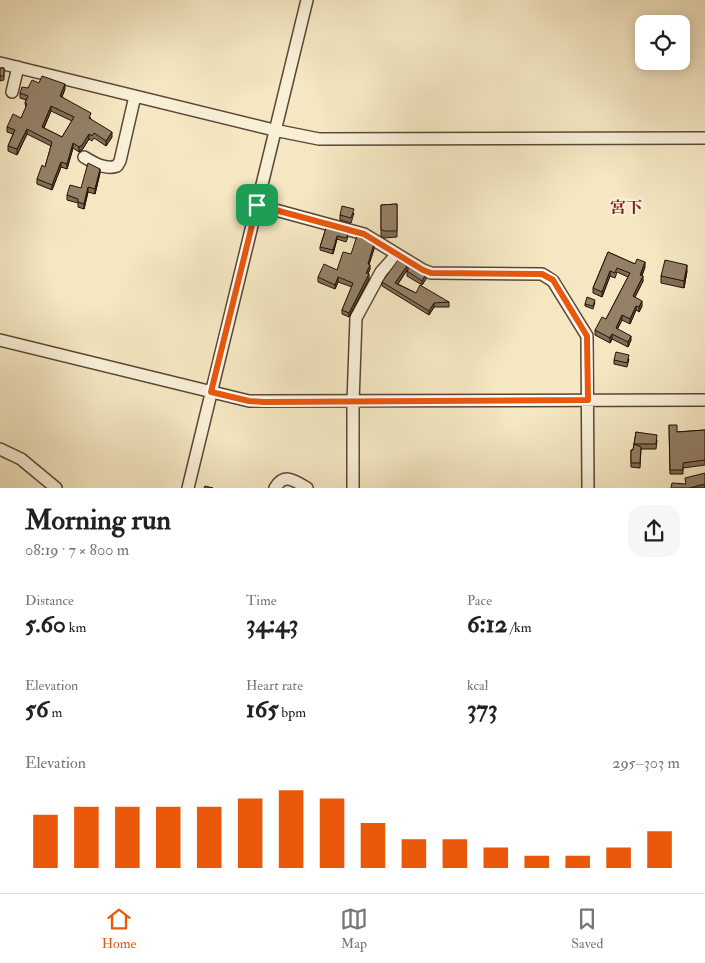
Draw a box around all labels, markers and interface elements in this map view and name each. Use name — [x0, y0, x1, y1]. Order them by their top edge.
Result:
map controls — [635, 15, 690, 70]
button: locate — [635, 15, 690, 70]
pin — [236, 184, 278, 226]
icon: arrive — [243, 191, 271, 219]
district label: 宮下 — [610, 198, 642, 218]
text: Morning run — [25, 503, 171, 538]
button: share — [628, 505, 680, 557]
text: 08:19 · 7 × 800 m — [25, 540, 129, 560]
text: Distance — [25, 592, 74, 609]
text: Time — [246, 592, 277, 609]
text: Pace — [467, 592, 492, 609]
text: 5.60 — [25, 609, 66, 640]
text: 34:43 — [246, 609, 298, 640]
text: 6:12 — [467, 609, 507, 640]
text: km — [66, 619, 86, 636]
text: /km — [507, 619, 532, 636]
text: Elevation — [25, 677, 78, 694]
text: Heart rate — [246, 677, 303, 694]
text: kcal — [467, 677, 488, 694]
text: 56 — [25, 694, 49, 725]
text: 165 — [246, 694, 278, 725]
text: 373 — [467, 694, 498, 725]
text: m — [49, 704, 62, 721]
text: bpm — [278, 704, 306, 721]
text: Elevation — [25, 753, 86, 773]
text: 295–303 m — [612, 753, 680, 773]
tab: Home — [102, 905, 136, 952]
tab: Map — [340, 905, 368, 952]
tab: Saved — [571, 905, 603, 952]

